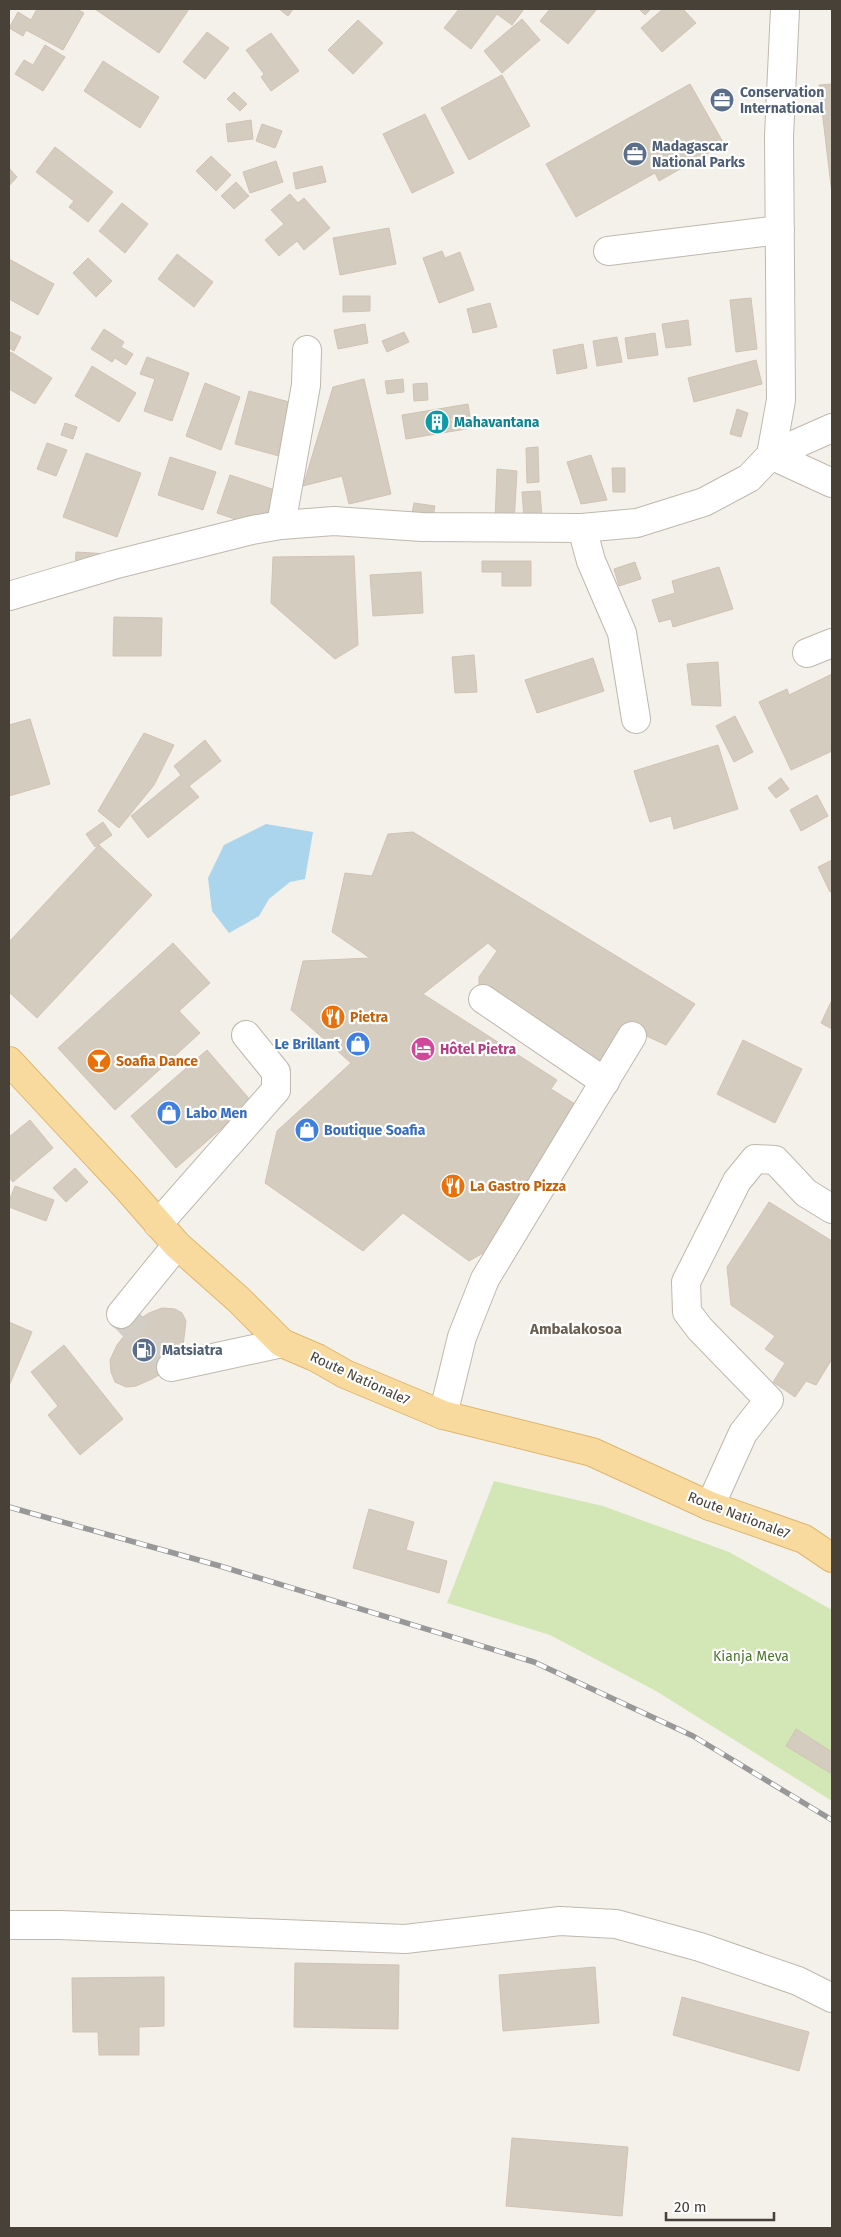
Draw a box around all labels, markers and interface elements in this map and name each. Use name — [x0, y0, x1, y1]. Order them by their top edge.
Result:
place label: Conservation International — [740, 84, 825, 117]
office icon: Conservation International — [709, 87, 735, 113]
place label: Madagascar National Parks — [652, 138, 745, 171]
office icon: Madagascar National Parks — [622, 141, 648, 167]
building icon: Mahavantana — [424, 409, 450, 435]
place label: Mahavantana — [454, 414, 540, 431]
restaurant icon: Pietra — [320, 1004, 346, 1030]
place label: Pietra — [350, 1009, 389, 1026]
shop icon: Le Brillant — [345, 1031, 371, 1057]
place label: Le Brillant — [275, 1036, 341, 1053]
hotel icon: Hôtel Pietra — [410, 1036, 436, 1062]
place label: Hôtel Pietra — [440, 1041, 516, 1058]
bar icon: Soafia Dance — [86, 1048, 112, 1074]
place label: Soafia Dance — [116, 1053, 198, 1070]
shop icon: Labo Men — [156, 1100, 182, 1126]
place label: Labo Men — [186, 1105, 247, 1122]
shop icon: Boutique Soafia — [294, 1117, 320, 1143]
place label: Boutique Soafia — [324, 1122, 426, 1139]
restaurant icon: La Gastro Pizza — [440, 1173, 466, 1199]
place label: La Gastro Pizza — [470, 1178, 566, 1195]
district label: Ambalakosoa — [529, 1320, 622, 1338]
fuel station icon: Matsiatra — [131, 1337, 157, 1363]
place label: Matsiatra — [162, 1342, 223, 1359]
street label: Route Nationale7 — [307, 1348, 412, 1409]
street label: Route Nationale7 — [685, 1488, 792, 1543]
park label: Kianja Meva — [713, 1648, 789, 1665]
scale bar — [666, 2190, 774, 2222]
text: 20 m — [674, 2198, 707, 2216]

